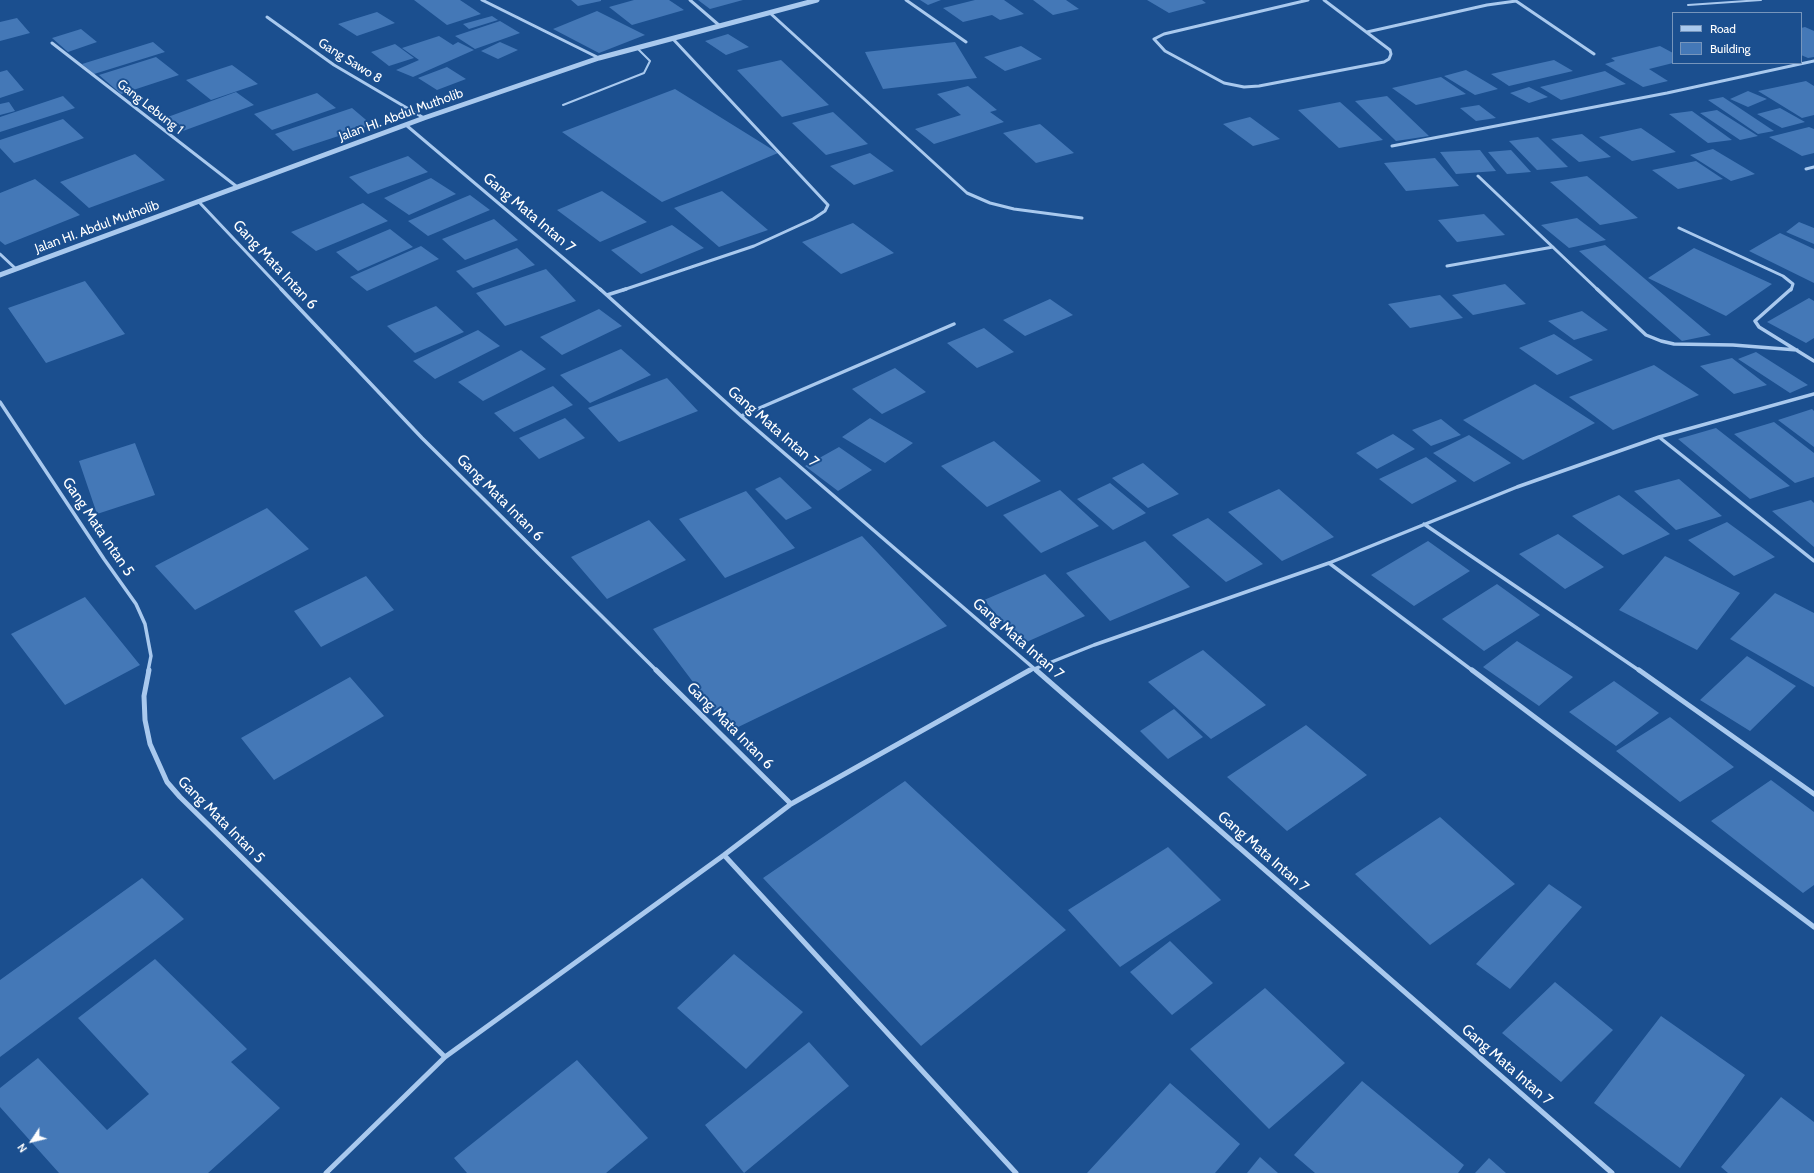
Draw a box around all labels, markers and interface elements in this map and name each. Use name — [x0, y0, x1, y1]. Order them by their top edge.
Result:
legend — [1672, 12, 1802, 64]
text: Road — [1710, 21, 1736, 36]
street label: Gang Sawo 8 — [315, 35, 385, 87]
text: Building — [1710, 41, 1751, 56]
street label: Gang Lebung 1 — [114, 76, 186, 138]
street label: Jalan HI. Abdul Mutholib — [337, 85, 465, 145]
street label: Gang Mata Intan 7 — [479, 169, 579, 257]
street label: Jalan HI. Abdul Mutholib — [33, 197, 161, 257]
street label: Gang Mata Intan 6 — [229, 217, 321, 313]
street label: Gang Mata Intan 7 — [724, 383, 822, 471]
street label: Gang Mata Intan 6 — [453, 451, 547, 545]
street label: Gang Mata Intan 5 — [58, 474, 138, 580]
street label: Gang Mata Intan 7 — [969, 595, 1067, 683]
street label: Gang Mata Intan 6 — [683, 679, 777, 773]
street label: Gang Mata Intan 5 — [174, 773, 268, 867]
street label: Gang Mata Intan 7 — [1214, 808, 1312, 896]
street label: Gang Mata Intan 7 — [1458, 1021, 1556, 1109]
north arrow — [12, 1121, 52, 1161]
text: N — [14, 1141, 30, 1155]

